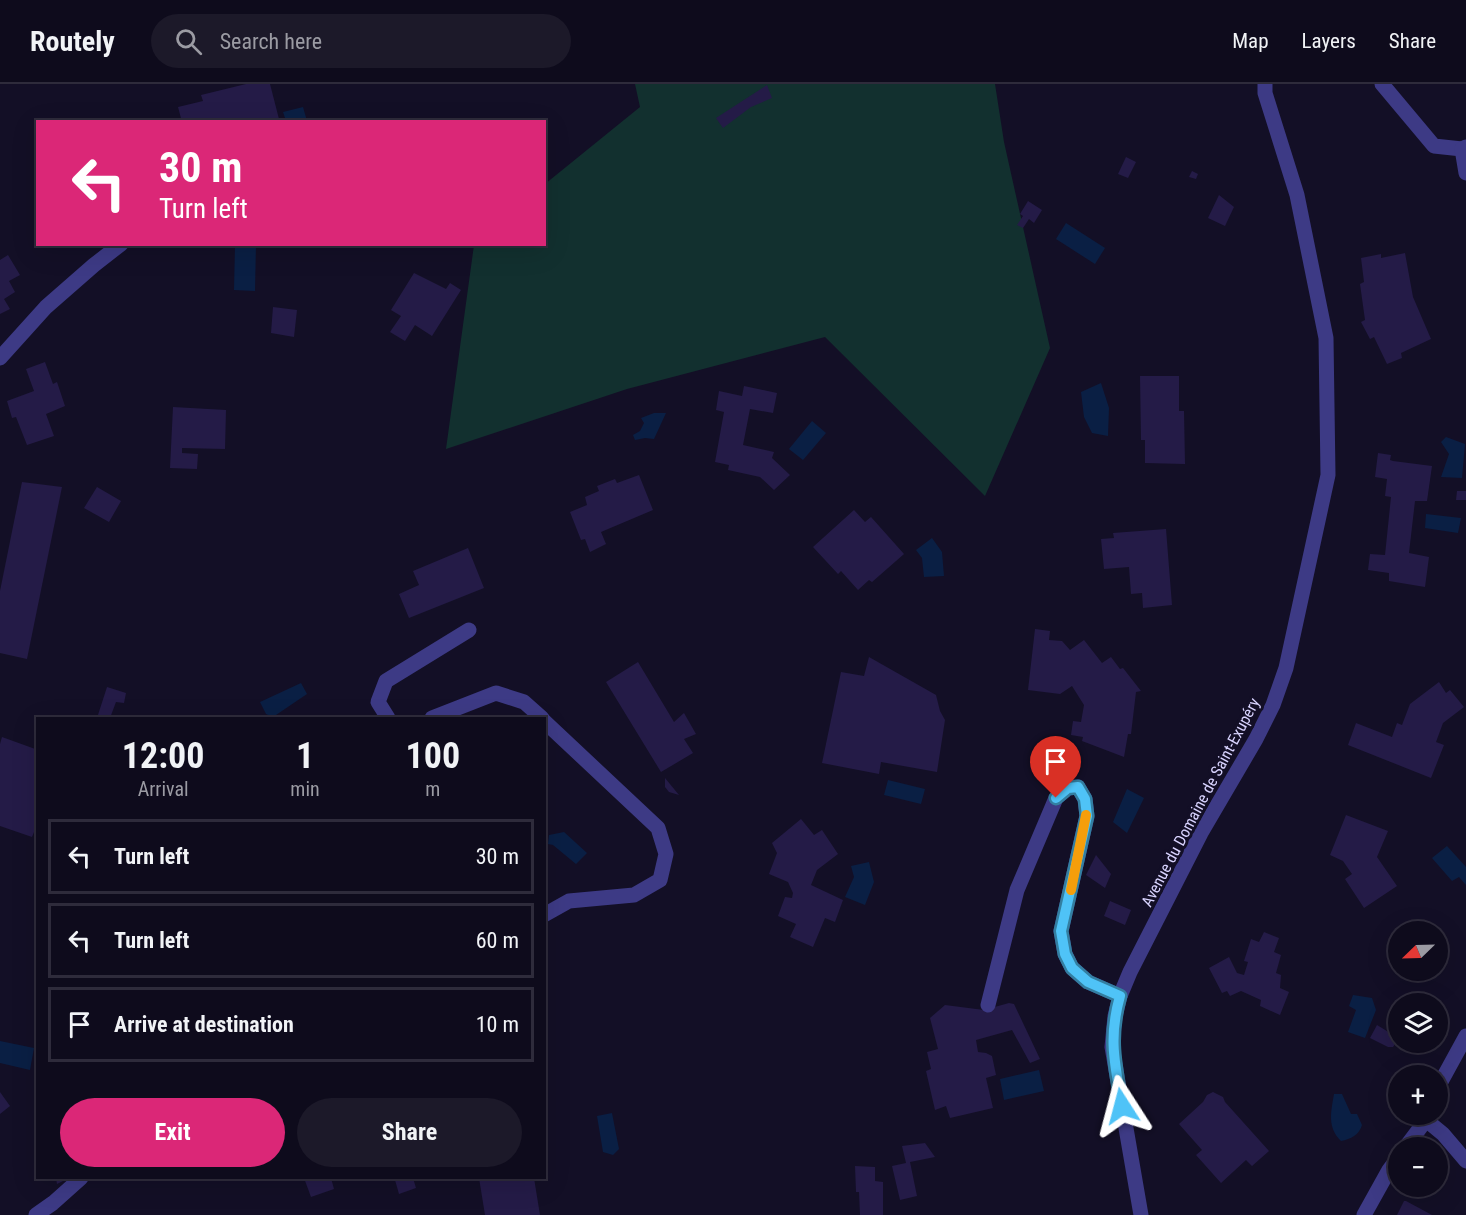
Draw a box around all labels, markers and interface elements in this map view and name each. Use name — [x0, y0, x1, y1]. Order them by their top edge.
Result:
search box — [151, 14, 571, 68]
text: Routely — [30, 25, 115, 58]
icon: search — [172, 25, 205, 58]
text: Search here — [220, 29, 322, 54]
text: Map — [1232, 29, 1269, 53]
text: Layers — [1302, 29, 1356, 53]
text: Share — [1389, 29, 1436, 53]
text: 30 m — [159, 143, 242, 192]
icon: left — [60, 144, 138, 222]
text: Turn left — [159, 193, 248, 225]
street label: Avenue du Domaine de Saint-Exupéry — [1137, 694, 1264, 910]
text: 12:00 — [122, 735, 204, 777]
text: 1 — [296, 735, 314, 777]
text: 100 — [406, 735, 460, 777]
pin — [1030, 736, 1081, 798]
icon: arrive — [1039, 745, 1072, 778]
text: Arrival — [138, 777, 189, 801]
text: min — [290, 777, 320, 801]
text: m — [425, 777, 440, 801]
icon: left — [63, 840, 96, 873]
text: Turn left — [114, 844, 189, 869]
text: 30 m — [476, 844, 519, 869]
north arrow — [1388, 921, 1448, 981]
map controls — [1388, 921, 1448, 1197]
icon: left — [63, 924, 96, 957]
text: Turn left — [114, 928, 189, 953]
text: 60 m — [476, 928, 519, 953]
button: layers — [1388, 993, 1448, 1053]
icon: arrive — [63, 1008, 96, 1041]
text: Arrive at destination — [114, 1012, 294, 1037]
text: 10 m — [476, 1012, 519, 1037]
button: + — [1388, 1065, 1448, 1125]
position arrow — [1090, 1074, 1154, 1138]
button: Exit — [60, 1098, 285, 1167]
button: Share — [297, 1098, 522, 1167]
button: − — [1388, 1137, 1448, 1197]

